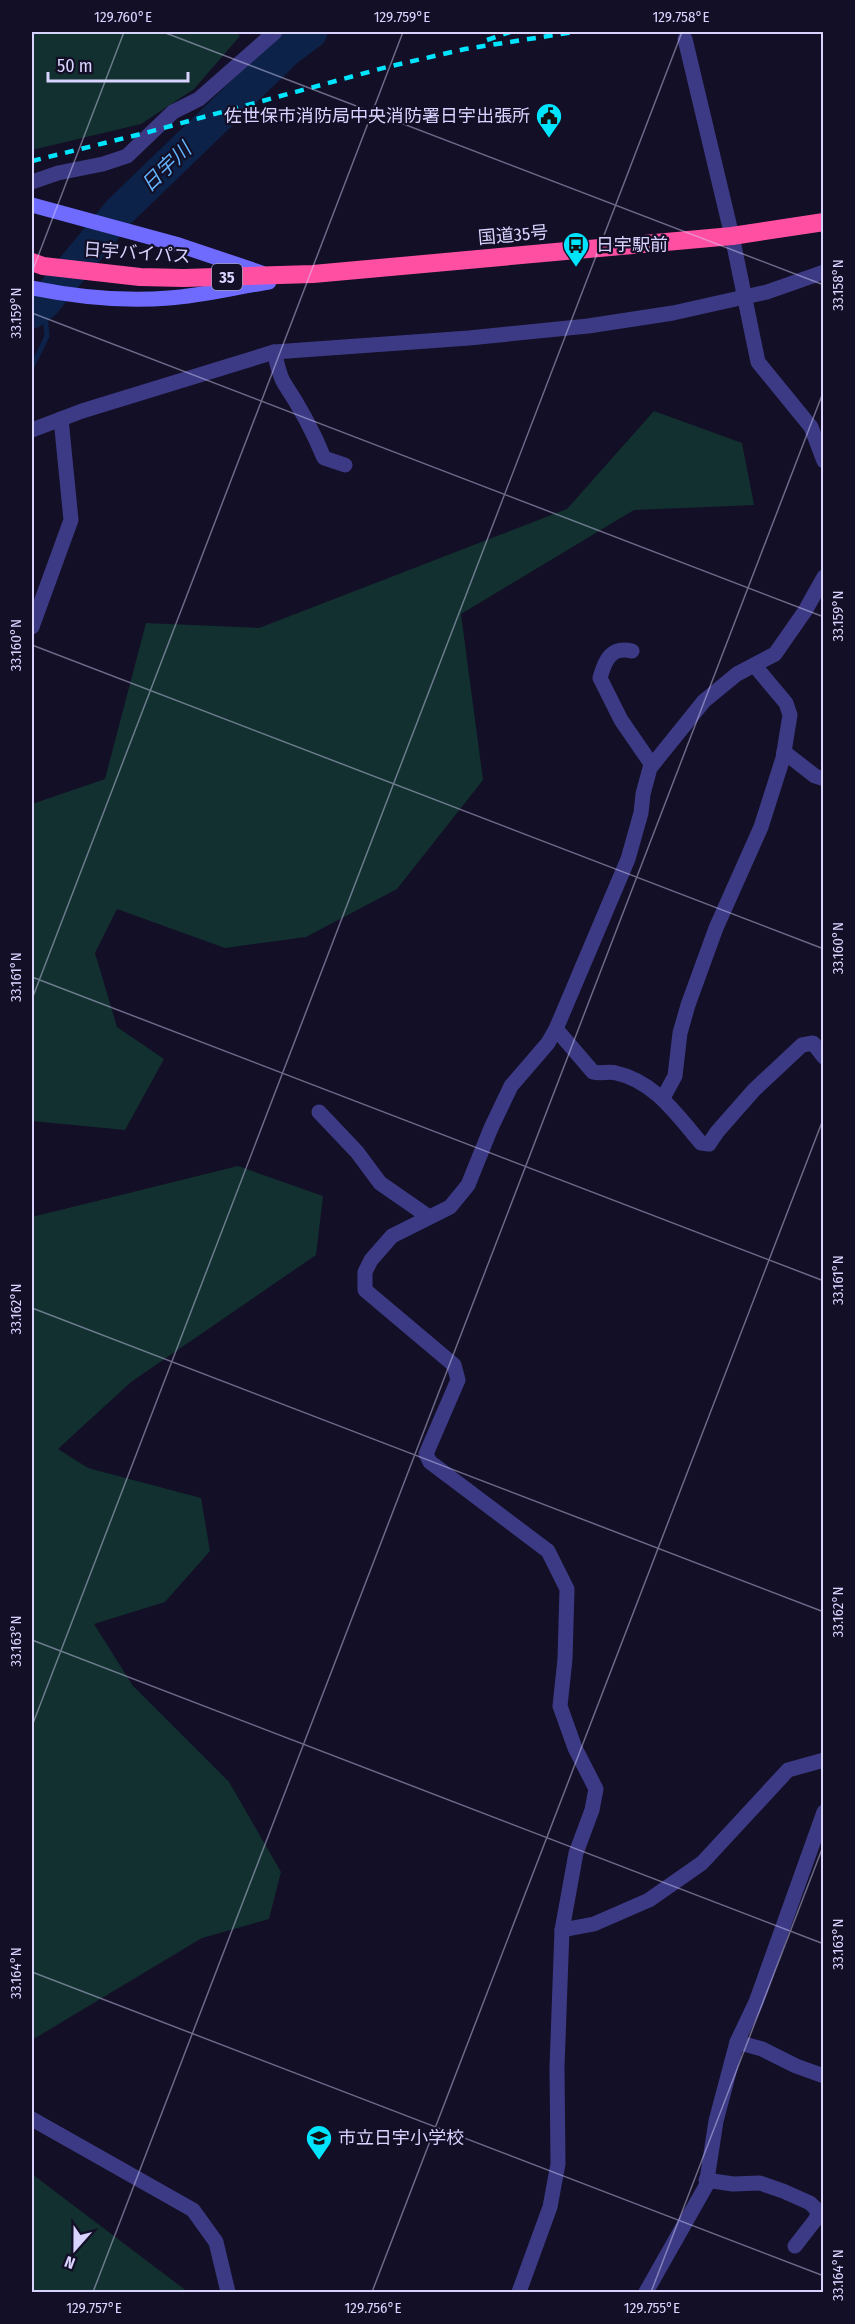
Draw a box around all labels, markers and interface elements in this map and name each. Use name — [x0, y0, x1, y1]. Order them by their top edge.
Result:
text: 129.760°E — [94, 8, 152, 26]
text: 129.759°E — [374, 8, 430, 26]
text: 129.758°E — [652, 8, 710, 26]
scale bar — [48, 45, 188, 83]
text: 50 m — [57, 55, 93, 77]
public building icon: 佐世保市消防局中央消防署日宇出張所 — [534, 101, 564, 139]
place label: 佐世保市消防局中央消防署日宇出張所 — [224, 105, 530, 127]
water label: 日宇川 — [136, 136, 197, 196]
street label: 国道35号 — [477, 221, 549, 249]
bus stop icon: 日宇駅前 — [561, 230, 591, 268]
place label: 日宇駅前 — [596, 234, 668, 256]
street label: 日宇バイパス — [83, 238, 191, 268]
text: 33.158°N — [829, 259, 847, 311]
road number: 35 — [212, 264, 242, 290]
text: 33.159°N — [7, 287, 25, 339]
text: 33.159°N — [829, 590, 847, 642]
text: 33.160°N — [7, 619, 25, 671]
text: 33.160°N — [829, 922, 847, 974]
text: 33.161°N — [7, 952, 25, 1002]
text: 33.161°N — [829, 1255, 847, 1305]
text: 33.162°N — [7, 1283, 25, 1335]
text: 33.162°N — [829, 1586, 847, 1638]
text: 33.163°N — [7, 1615, 25, 1667]
text: 33.163°N — [829, 1918, 847, 1970]
text: 33.164°N — [7, 1947, 25, 1999]
school or university icon: 市立日宇小学校 — [304, 2123, 334, 2161]
place label: 市立日宇小学校 — [338, 2127, 464, 2149]
north arrow — [45, 2219, 105, 2279]
text: 33.164°N — [829, 2249, 847, 2301]
text: N — [62, 2252, 78, 2273]
text: 129.757°E — [66, 2299, 122, 2317]
text: 129.756°E — [345, 2299, 401, 2317]
text: 129.755°E — [624, 2299, 680, 2317]

